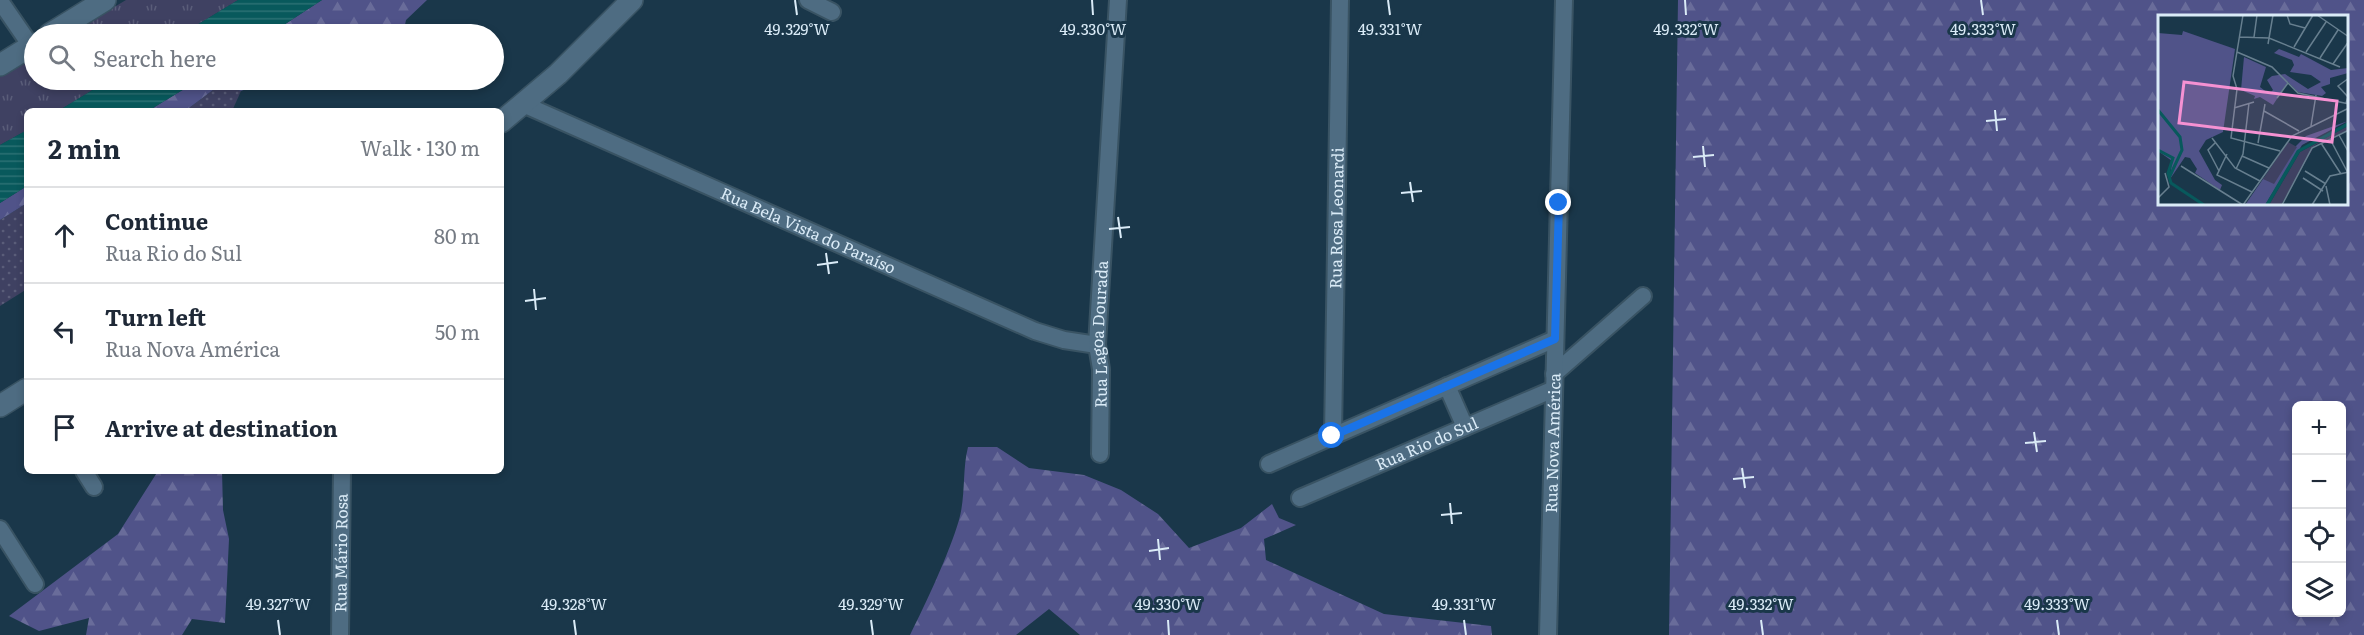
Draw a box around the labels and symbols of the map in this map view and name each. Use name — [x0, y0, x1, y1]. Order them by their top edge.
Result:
inset map — [2158, 15, 2349, 206]
text: 49.329°W — [764, 17, 830, 40]
text: 49.330°W — [1060, 17, 1127, 40]
text: 49.331°W — [1358, 17, 1423, 40]
text: 49.332°W — [1653, 17, 1719, 40]
text: 49.333°W — [1950, 17, 2017, 40]
street label: Rua Rosa Leonardi — [1322, 147, 1349, 289]
street label: Rua Bela Vista do Paraíso — [717, 180, 900, 279]
route end — [1545, 189, 1571, 215]
street label: Rua Lagoa Dourada — [1084, 259, 1113, 408]
street label: Rua Nova América — [1538, 372, 1566, 513]
street label: Rua Rio do Sul — [1371, 410, 1482, 475]
route start — [1318, 422, 1344, 448]
street label: Rua Mário Rosa — [327, 493, 353, 612]
text: 49.327°W — [245, 592, 311, 615]
text: 49.328°W — [541, 592, 608, 615]
text: 49.329°W — [838, 592, 904, 615]
text: 49.330°W — [1135, 592, 1202, 615]
text: 49.331°W — [1432, 592, 1497, 615]
text: 49.332°W — [1728, 592, 1794, 615]
text: 49.333°W — [2024, 592, 2091, 615]

